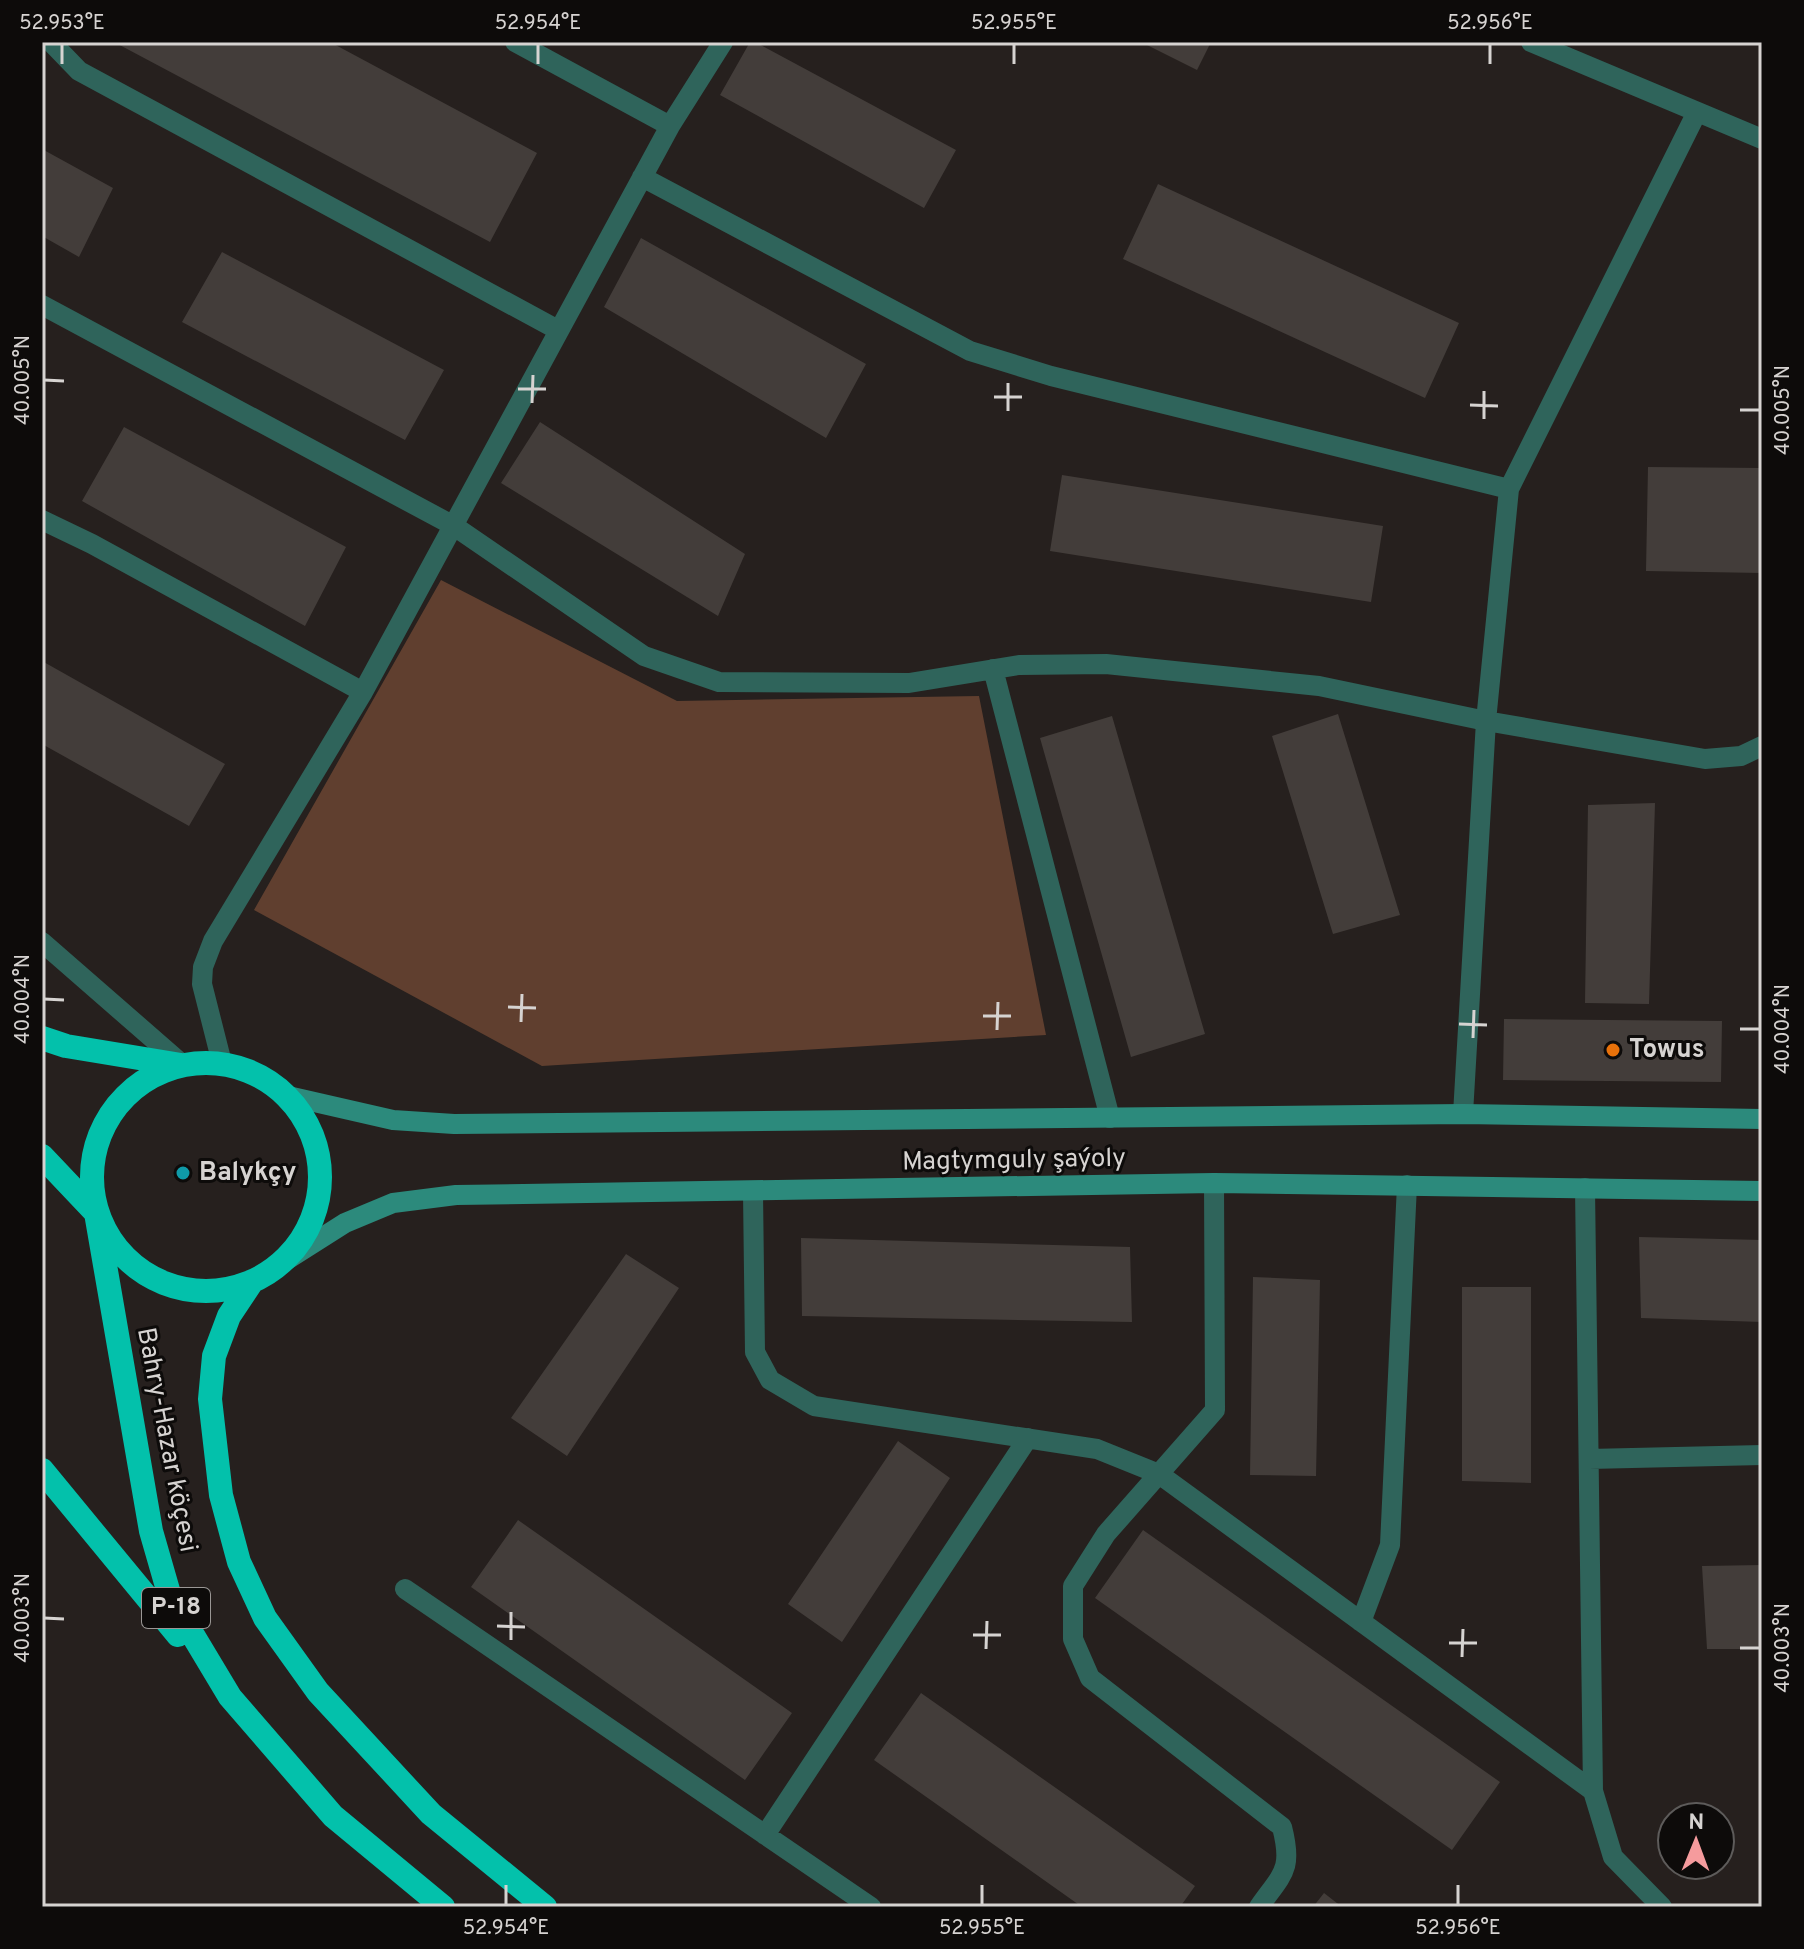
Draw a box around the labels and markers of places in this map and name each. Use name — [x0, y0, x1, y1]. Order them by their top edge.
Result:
place label: Towus — [1629, 1034, 1705, 1067]
marker: Towus — [1604, 1041, 1622, 1059]
place label: Balykçy — [199, 1157, 297, 1190]
marker: Balykçy — [174, 1164, 192, 1182]

